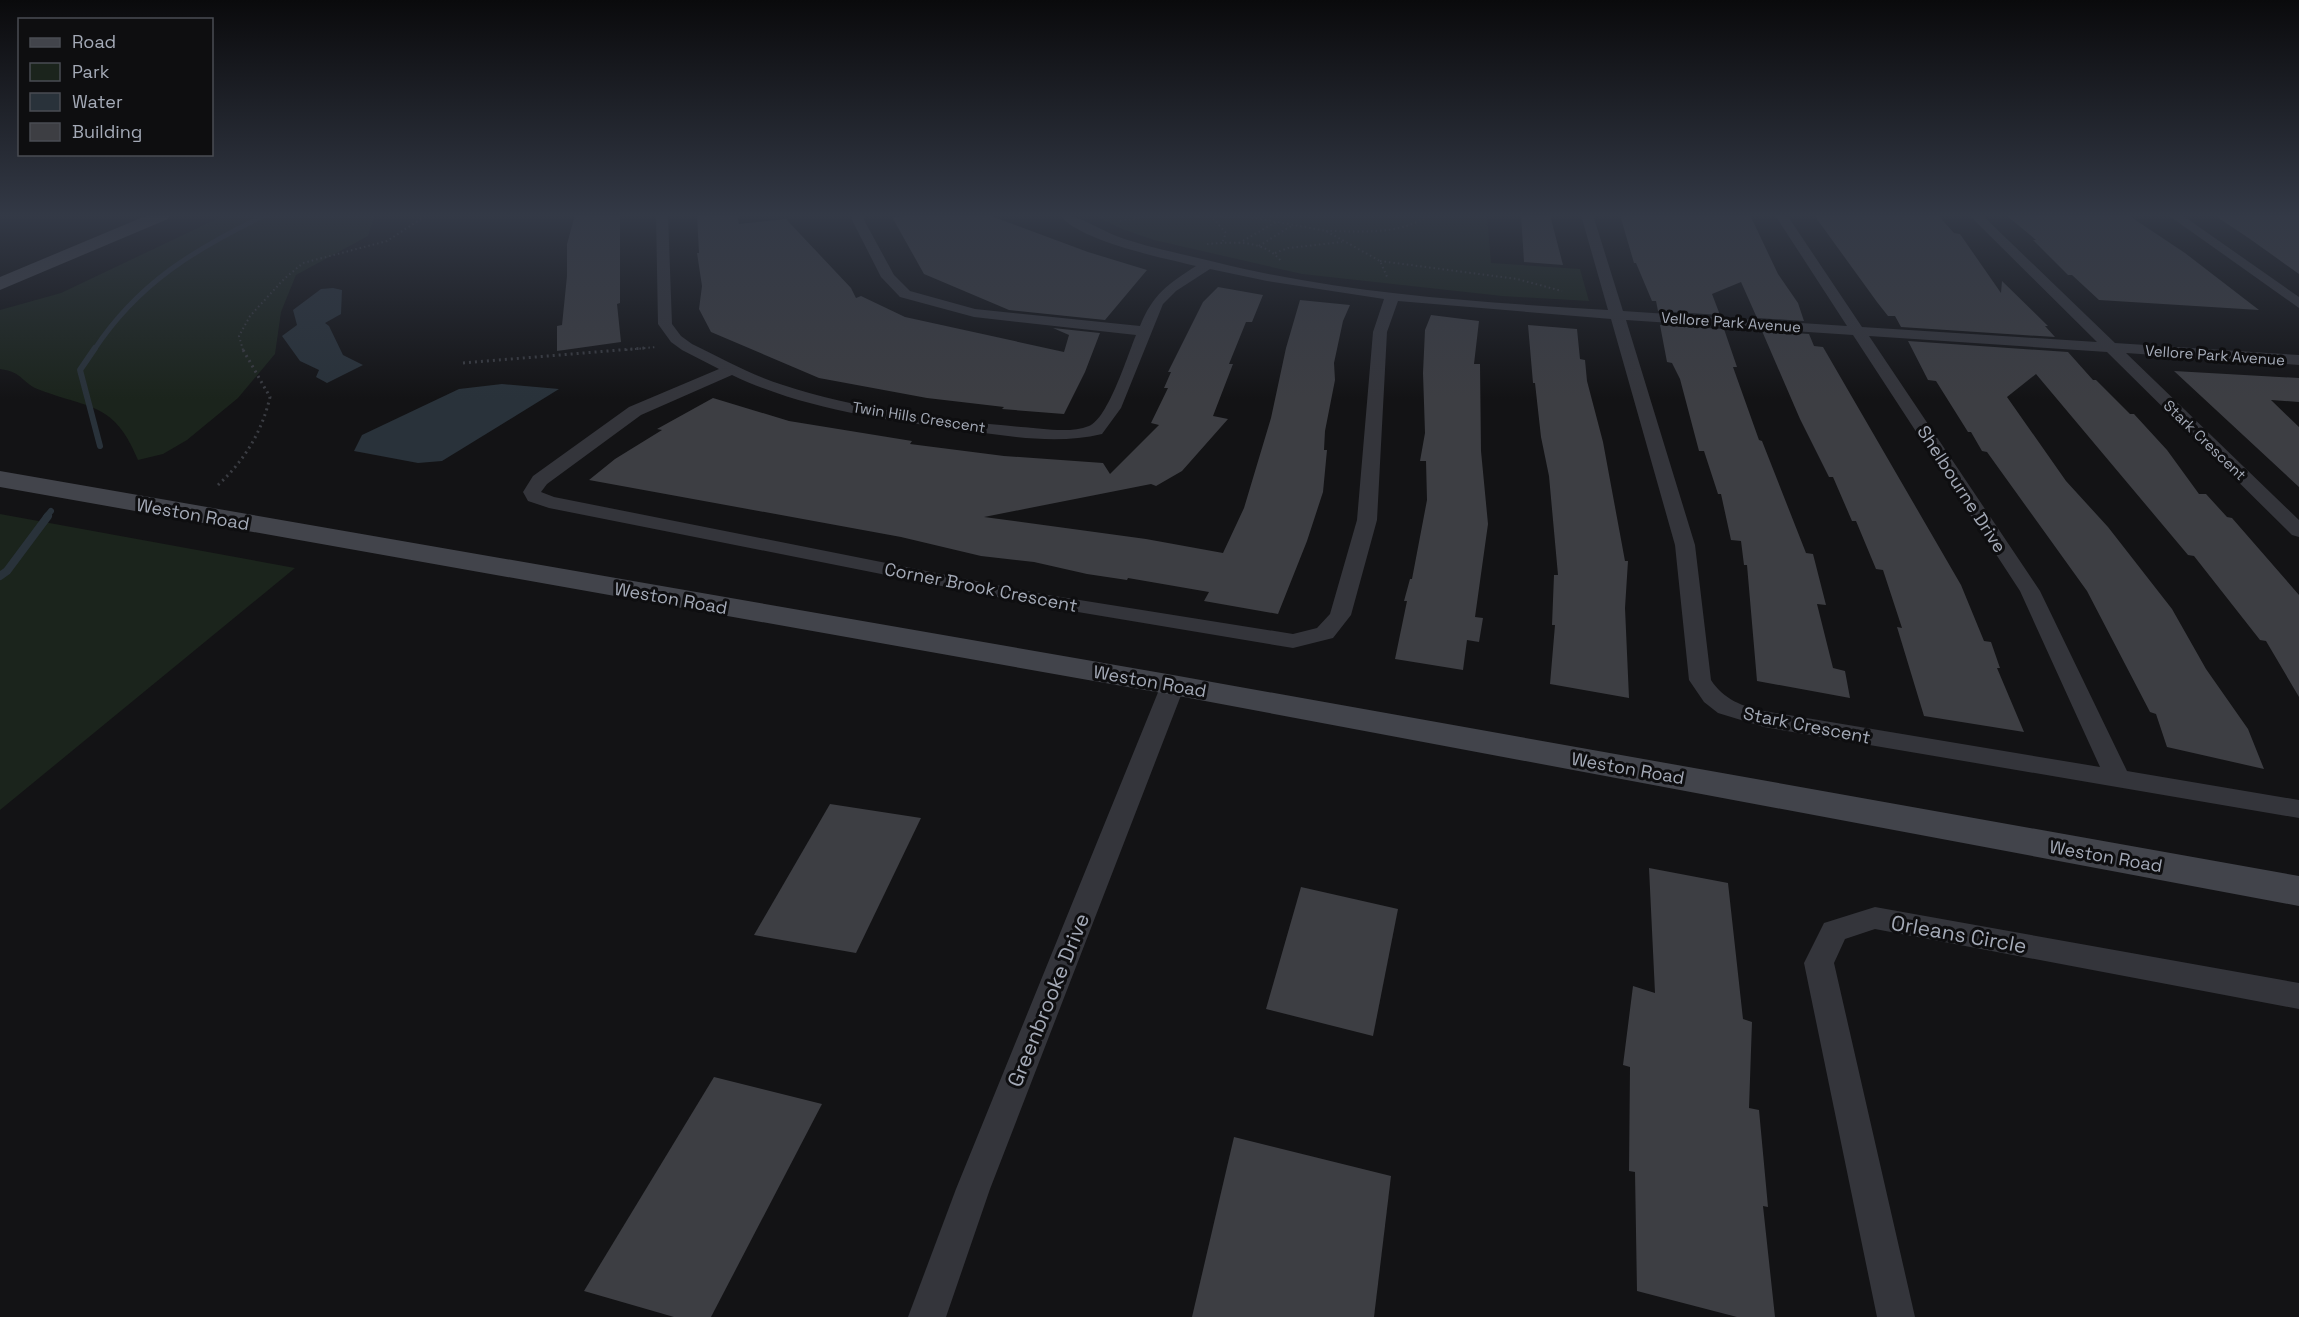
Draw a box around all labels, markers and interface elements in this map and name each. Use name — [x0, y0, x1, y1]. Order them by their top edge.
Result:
legend — [18, 18, 213, 156]
text: Road — [72, 30, 116, 53]
text: Park — [72, 60, 110, 83]
text: Water — [72, 90, 123, 113]
text: Building — [72, 120, 142, 143]
street label: Vellore Park Avenue — [1660, 308, 1802, 336]
street label: Vellore Park Avenue — [2144, 341, 2286, 369]
street label: Stark Crescent — [2160, 396, 2250, 484]
street label: Twin Hills Crescent — [851, 397, 987, 437]
street label: Shelbourne Drive — [1912, 421, 2012, 557]
street label: Weston Road — [135, 493, 251, 535]
street label: Corner Brook Crescent — [883, 557, 1079, 617]
street label: Weston Road — [613, 577, 729, 619]
street label: Weston Road — [1092, 660, 1208, 702]
street label: Stark Crescent — [1741, 701, 1873, 749]
street label: Weston Road — [1570, 747, 1686, 789]
street label: Weston Road — [2048, 835, 2164, 877]
street label: Greenbrooke Drive — [1001, 909, 1095, 1091]
street label: Orleans Circle — [1889, 909, 2029, 959]

